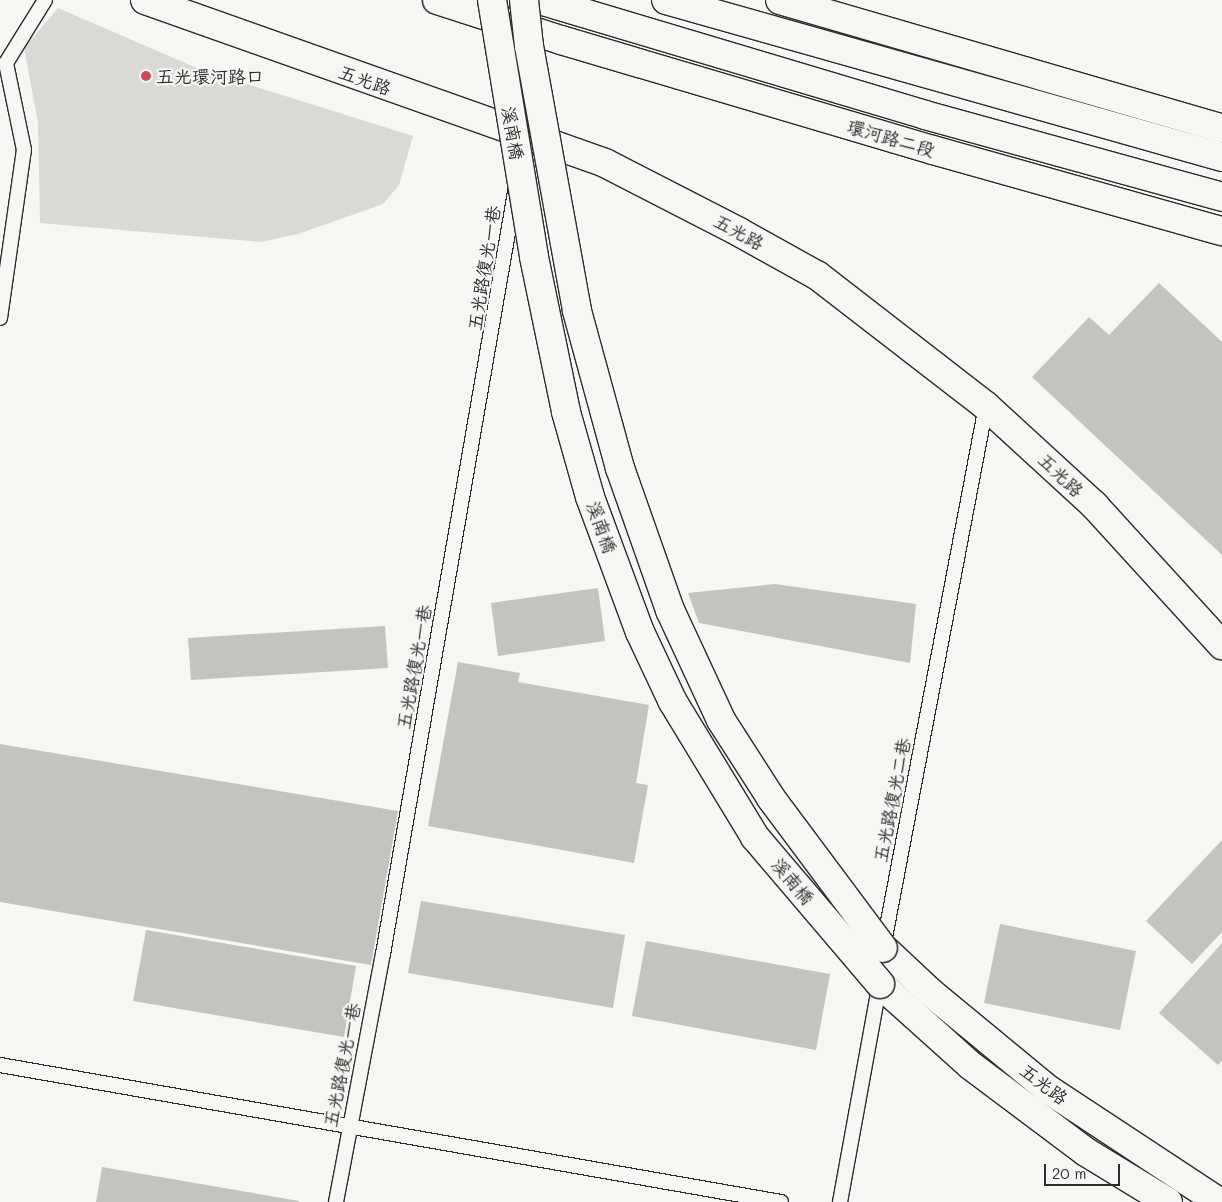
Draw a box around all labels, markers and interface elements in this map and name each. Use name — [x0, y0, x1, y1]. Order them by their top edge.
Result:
street label: 五光路 — [336, 61, 394, 99]
place label: 五光環河路口 — [156, 65, 264, 87]
marker: 五光環河路口 — [140, 70, 152, 82]
street label: 溪南橋 — [498, 105, 528, 161]
street label: 環河路二段 — [845, 115, 937, 161]
street label: 五光路復光一巷 — [463, 204, 505, 332]
street label: 五光路 — [710, 210, 768, 254]
street label: 五光路 — [1034, 449, 1088, 501]
street label: 溪南橋 — [583, 498, 621, 556]
street label: 五光路復光一巷 — [392, 603, 436, 731]
street label: 五光路復光二巷 — [869, 736, 915, 864]
street label: 溪南橋 — [767, 853, 819, 909]
street label: 五光路復光一巷 — [319, 1001, 365, 1129]
street label: 五光路 — [1016, 1059, 1072, 1109]
scale bar — [1047, 1154, 1123, 1186]
text: 20 m — [1052, 1163, 1086, 1183]

